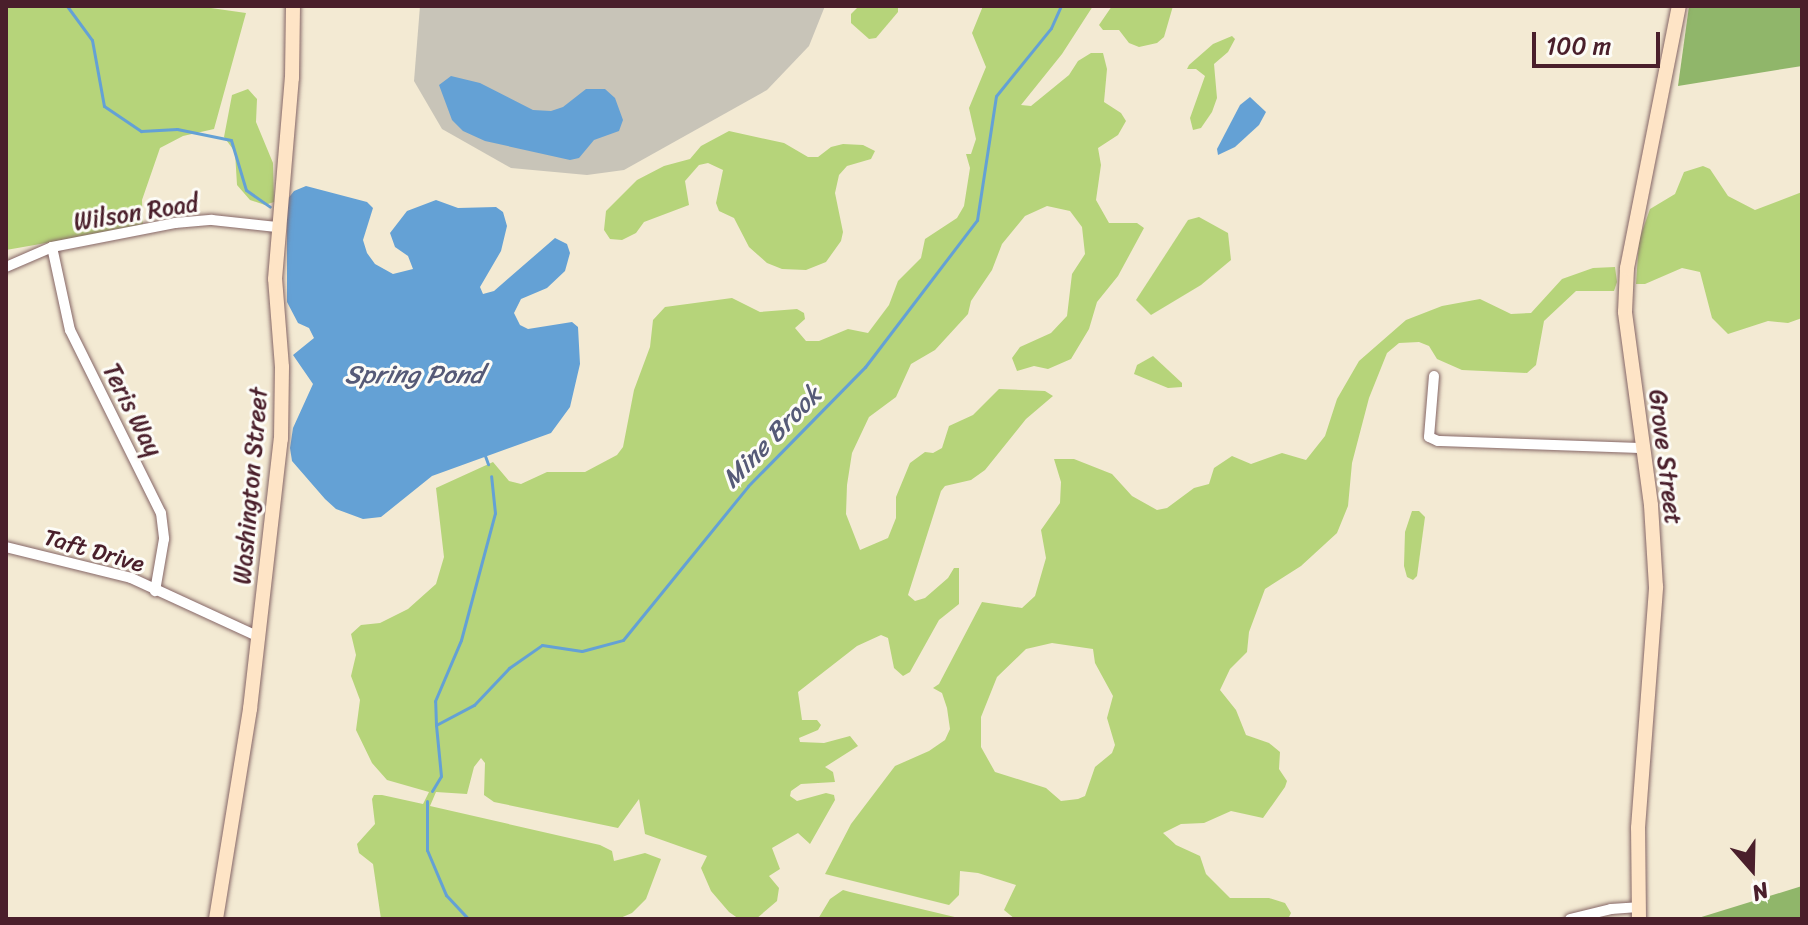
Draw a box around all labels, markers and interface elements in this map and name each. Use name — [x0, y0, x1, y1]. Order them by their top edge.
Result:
scale bar — [1536, 16, 1664, 66]
text: 100 m — [1546, 25, 1611, 67]
street label: Wilson Road — [72, 189, 200, 237]
street label: Teris Way — [96, 359, 168, 461]
water label: Spring Pond — [345, 359, 483, 391]
water label: Mine Brook — [716, 379, 828, 495]
street label: Washington Street — [228, 386, 274, 586]
street label: Grove Street — [1642, 388, 1688, 526]
street label: Taft Drive — [40, 523, 148, 579]
north arrow — [1712, 829, 1792, 909]
text: N — [1747, 871, 1774, 913]

